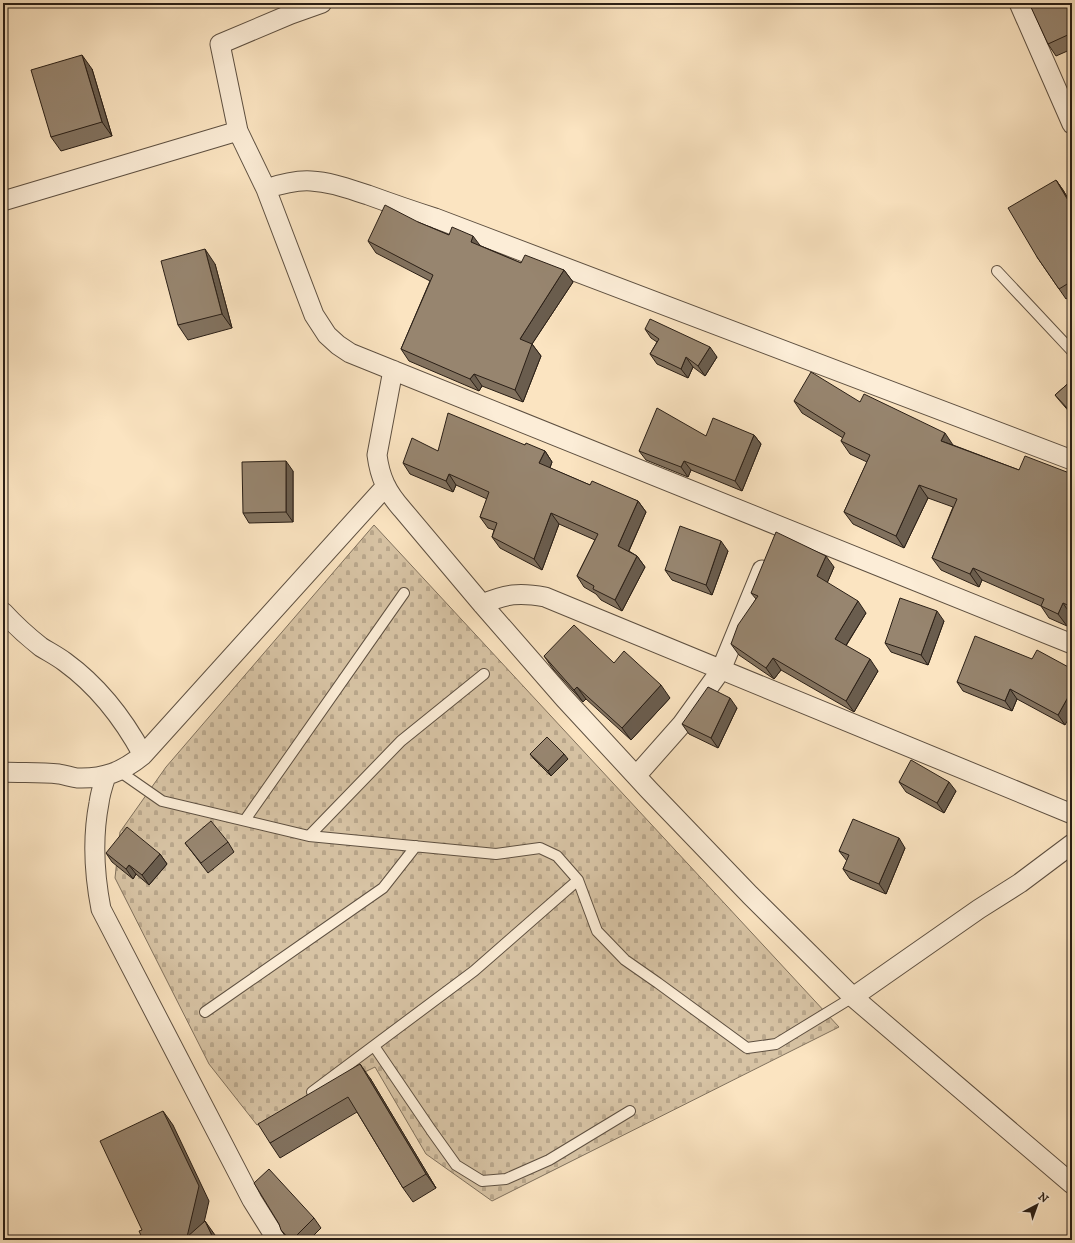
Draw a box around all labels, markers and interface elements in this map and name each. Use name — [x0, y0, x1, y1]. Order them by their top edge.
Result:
north arrow — [1017, 1185, 1057, 1225]
text: N — [1035, 1190, 1051, 1206]

